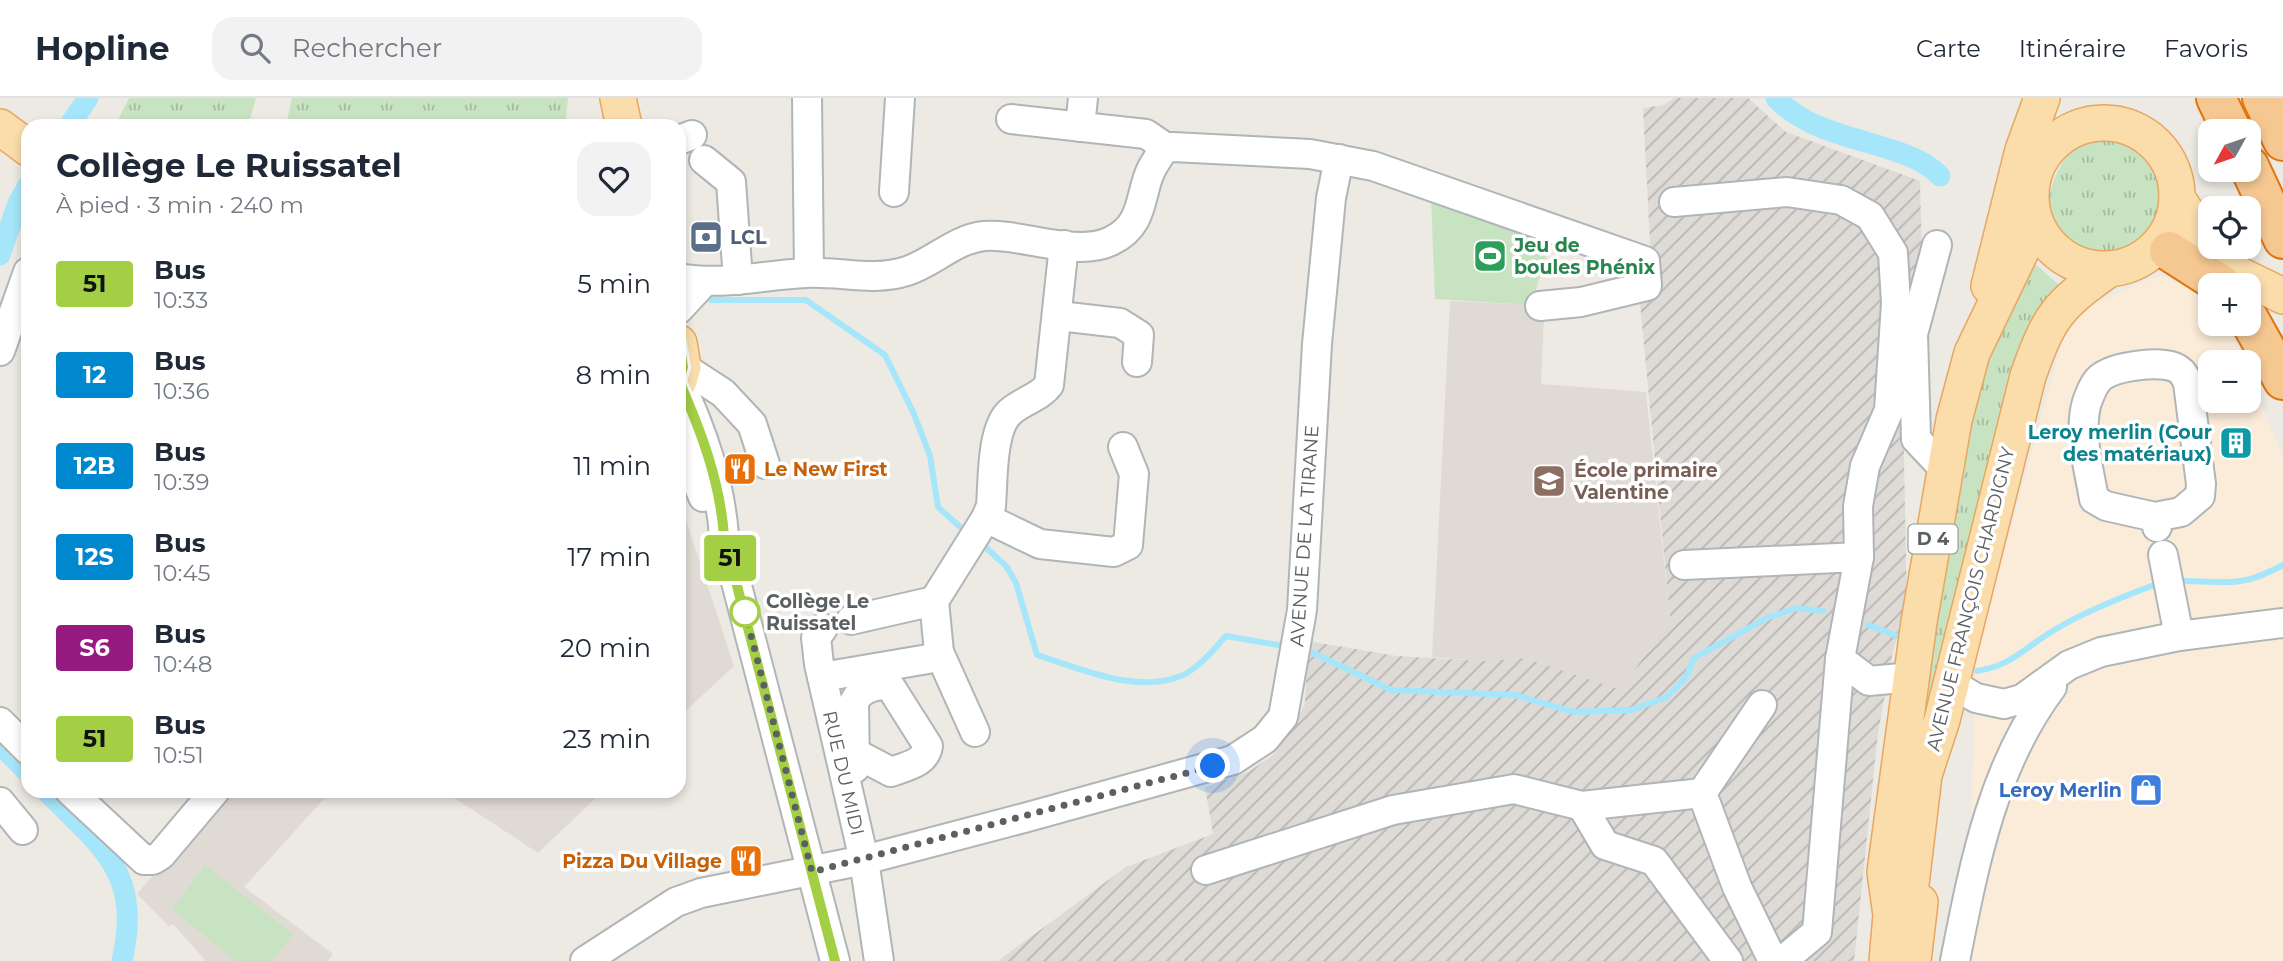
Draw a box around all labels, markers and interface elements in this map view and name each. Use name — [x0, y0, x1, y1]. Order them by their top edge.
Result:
search box — [212, 17, 702, 80]
text: Hopline — [35, 28, 170, 68]
icon: search — [236, 29, 274, 67]
text: Rechercher — [292, 32, 442, 64]
text: Carte — [1916, 34, 1981, 63]
text: Itinéraire — [2019, 34, 2126, 63]
text: Favoris — [2164, 34, 2248, 63]
north arrow — [2198, 119, 2261, 182]
map controls — [2198, 119, 2261, 413]
button: heart — [577, 142, 651, 216]
text: Collège Le Ruissatel — [56, 145, 402, 185]
text: À pied · 3 min · 240 m — [56, 191, 304, 219]
button: locate — [2198, 196, 2261, 259]
bank icon: LCL — [687, 218, 725, 256]
place label: LCL — [730, 226, 767, 249]
place label: Jeu de boules Phénix — [1513, 234, 1656, 279]
sports icon: Jeu de boules Phénix — [1471, 237, 1509, 275]
text: Bus — [154, 254, 206, 286]
text: 5 min — [577, 268, 651, 300]
text: 51 — [83, 269, 106, 298]
button: + — [2198, 273, 2261, 336]
text: 10:33 — [154, 286, 208, 314]
text: Bus — [154, 345, 206, 377]
button: − — [2198, 350, 2261, 413]
text: 8 min — [575, 359, 651, 391]
text: 12 — [83, 360, 106, 389]
text: 10:36 — [154, 377, 209, 405]
place label: Leroy merlin (Cour des matériaux) — [2028, 421, 2212, 466]
street label: AVENUE DE LA TIRANE — [1285, 424, 1324, 648]
building icon: Leroy merlin (Cour des matériaux) — [2217, 424, 2255, 462]
text: Bus — [154, 436, 206, 468]
street label: AVENUE FRANÇOIS CHARDIGNY — [1922, 444, 2020, 753]
text: 11 min — [573, 450, 651, 482]
restaurant icon: Le New First — [721, 450, 759, 488]
text: 12B — [74, 451, 115, 480]
place label: Le New First — [764, 458, 888, 481]
place label: École primaire Valentine — [1573, 459, 1718, 504]
school or university icon: École primaire Valentine — [1530, 462, 1568, 500]
text: 10:39 — [154, 468, 209, 496]
road number: D 4 — [1909, 524, 1958, 554]
text: Bus — [154, 527, 206, 559]
line badge: 51 — [698, 535, 762, 581]
text: 17 min — [567, 541, 651, 573]
text: 12S — [75, 542, 114, 571]
text: 51 — [718, 543, 742, 572]
text: 10:45 — [154, 559, 211, 587]
place label: Collège Le Ruissatel — [766, 590, 869, 635]
marker: Collège Le Ruissatel — [730, 597, 760, 627]
text: Bus — [154, 618, 206, 650]
text: 20 min — [560, 632, 651, 664]
text: S6 — [79, 633, 110, 662]
text: 10:48 — [154, 650, 213, 678]
street label: RUE DU MIDI — [818, 708, 869, 838]
text: Bus — [154, 709, 206, 741]
text: 23 min — [563, 723, 651, 755]
text: 51 — [83, 724, 106, 753]
text: 10:51 — [154, 741, 204, 769]
your location — [1195, 748, 1230, 783]
shop icon: Leroy Merlin — [2127, 771, 2165, 809]
place label: Leroy Merlin — [1999, 779, 2122, 802]
restaurant icon: Pizza Du Village — [727, 842, 765, 880]
place label: Pizza Du Village — [562, 850, 722, 873]

